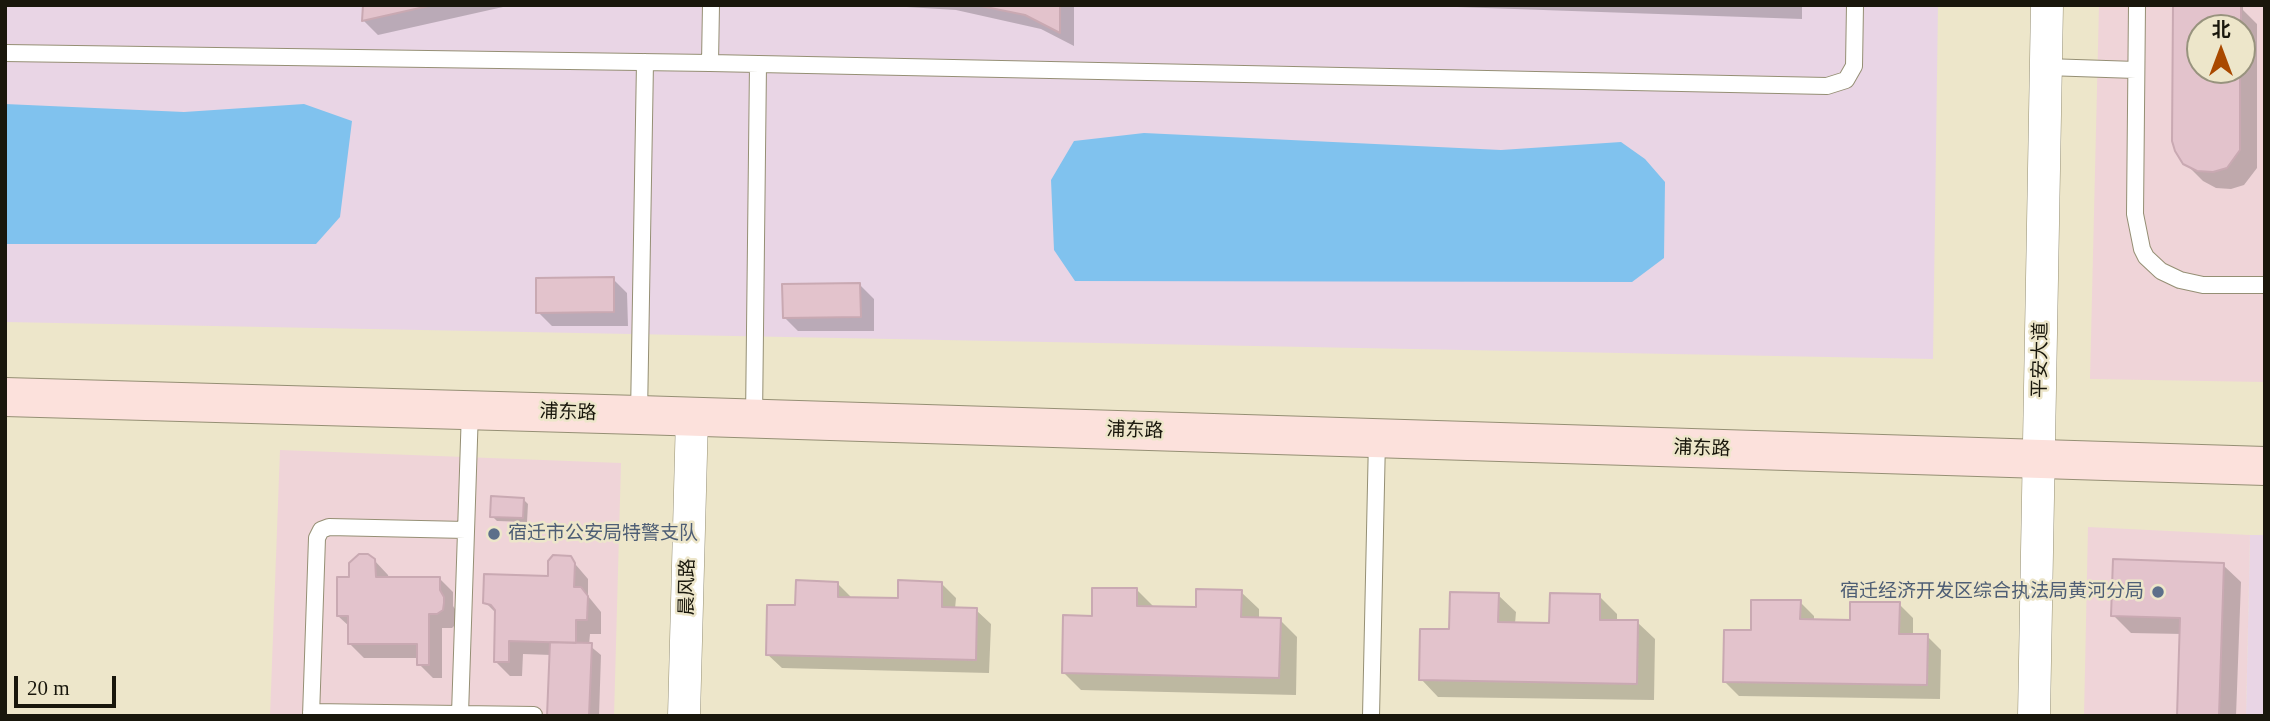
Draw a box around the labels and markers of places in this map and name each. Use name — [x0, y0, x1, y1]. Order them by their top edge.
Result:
place label: 宿迁市公安局特警支队 — [508, 523, 698, 545]
marker: 宿迁市公安局特警支队 — [486, 526, 502, 542]
place label: 宿迁经济开发区综合执法局黄河分局 — [1840, 581, 2144, 603]
marker: 宿迁经济开发区综合执法局黄河分局 — [2150, 584, 2166, 600]

